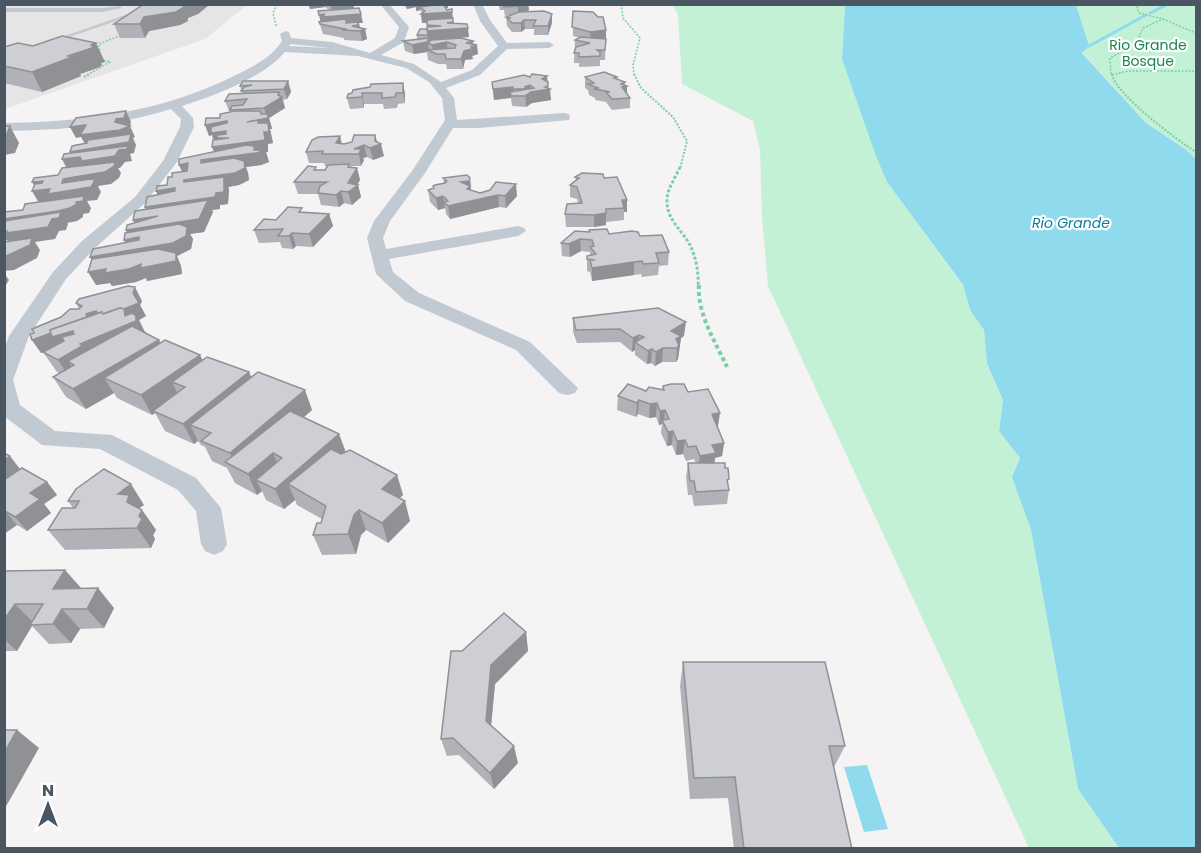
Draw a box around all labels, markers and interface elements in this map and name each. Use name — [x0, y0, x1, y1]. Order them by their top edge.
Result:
park label: Rio Grande Bosque — [1109, 35, 1187, 71]
water label: Rio Grande — [1032, 213, 1110, 233]
north arrow — [18, 775, 78, 835]
text: N — [42, 779, 54, 802]

